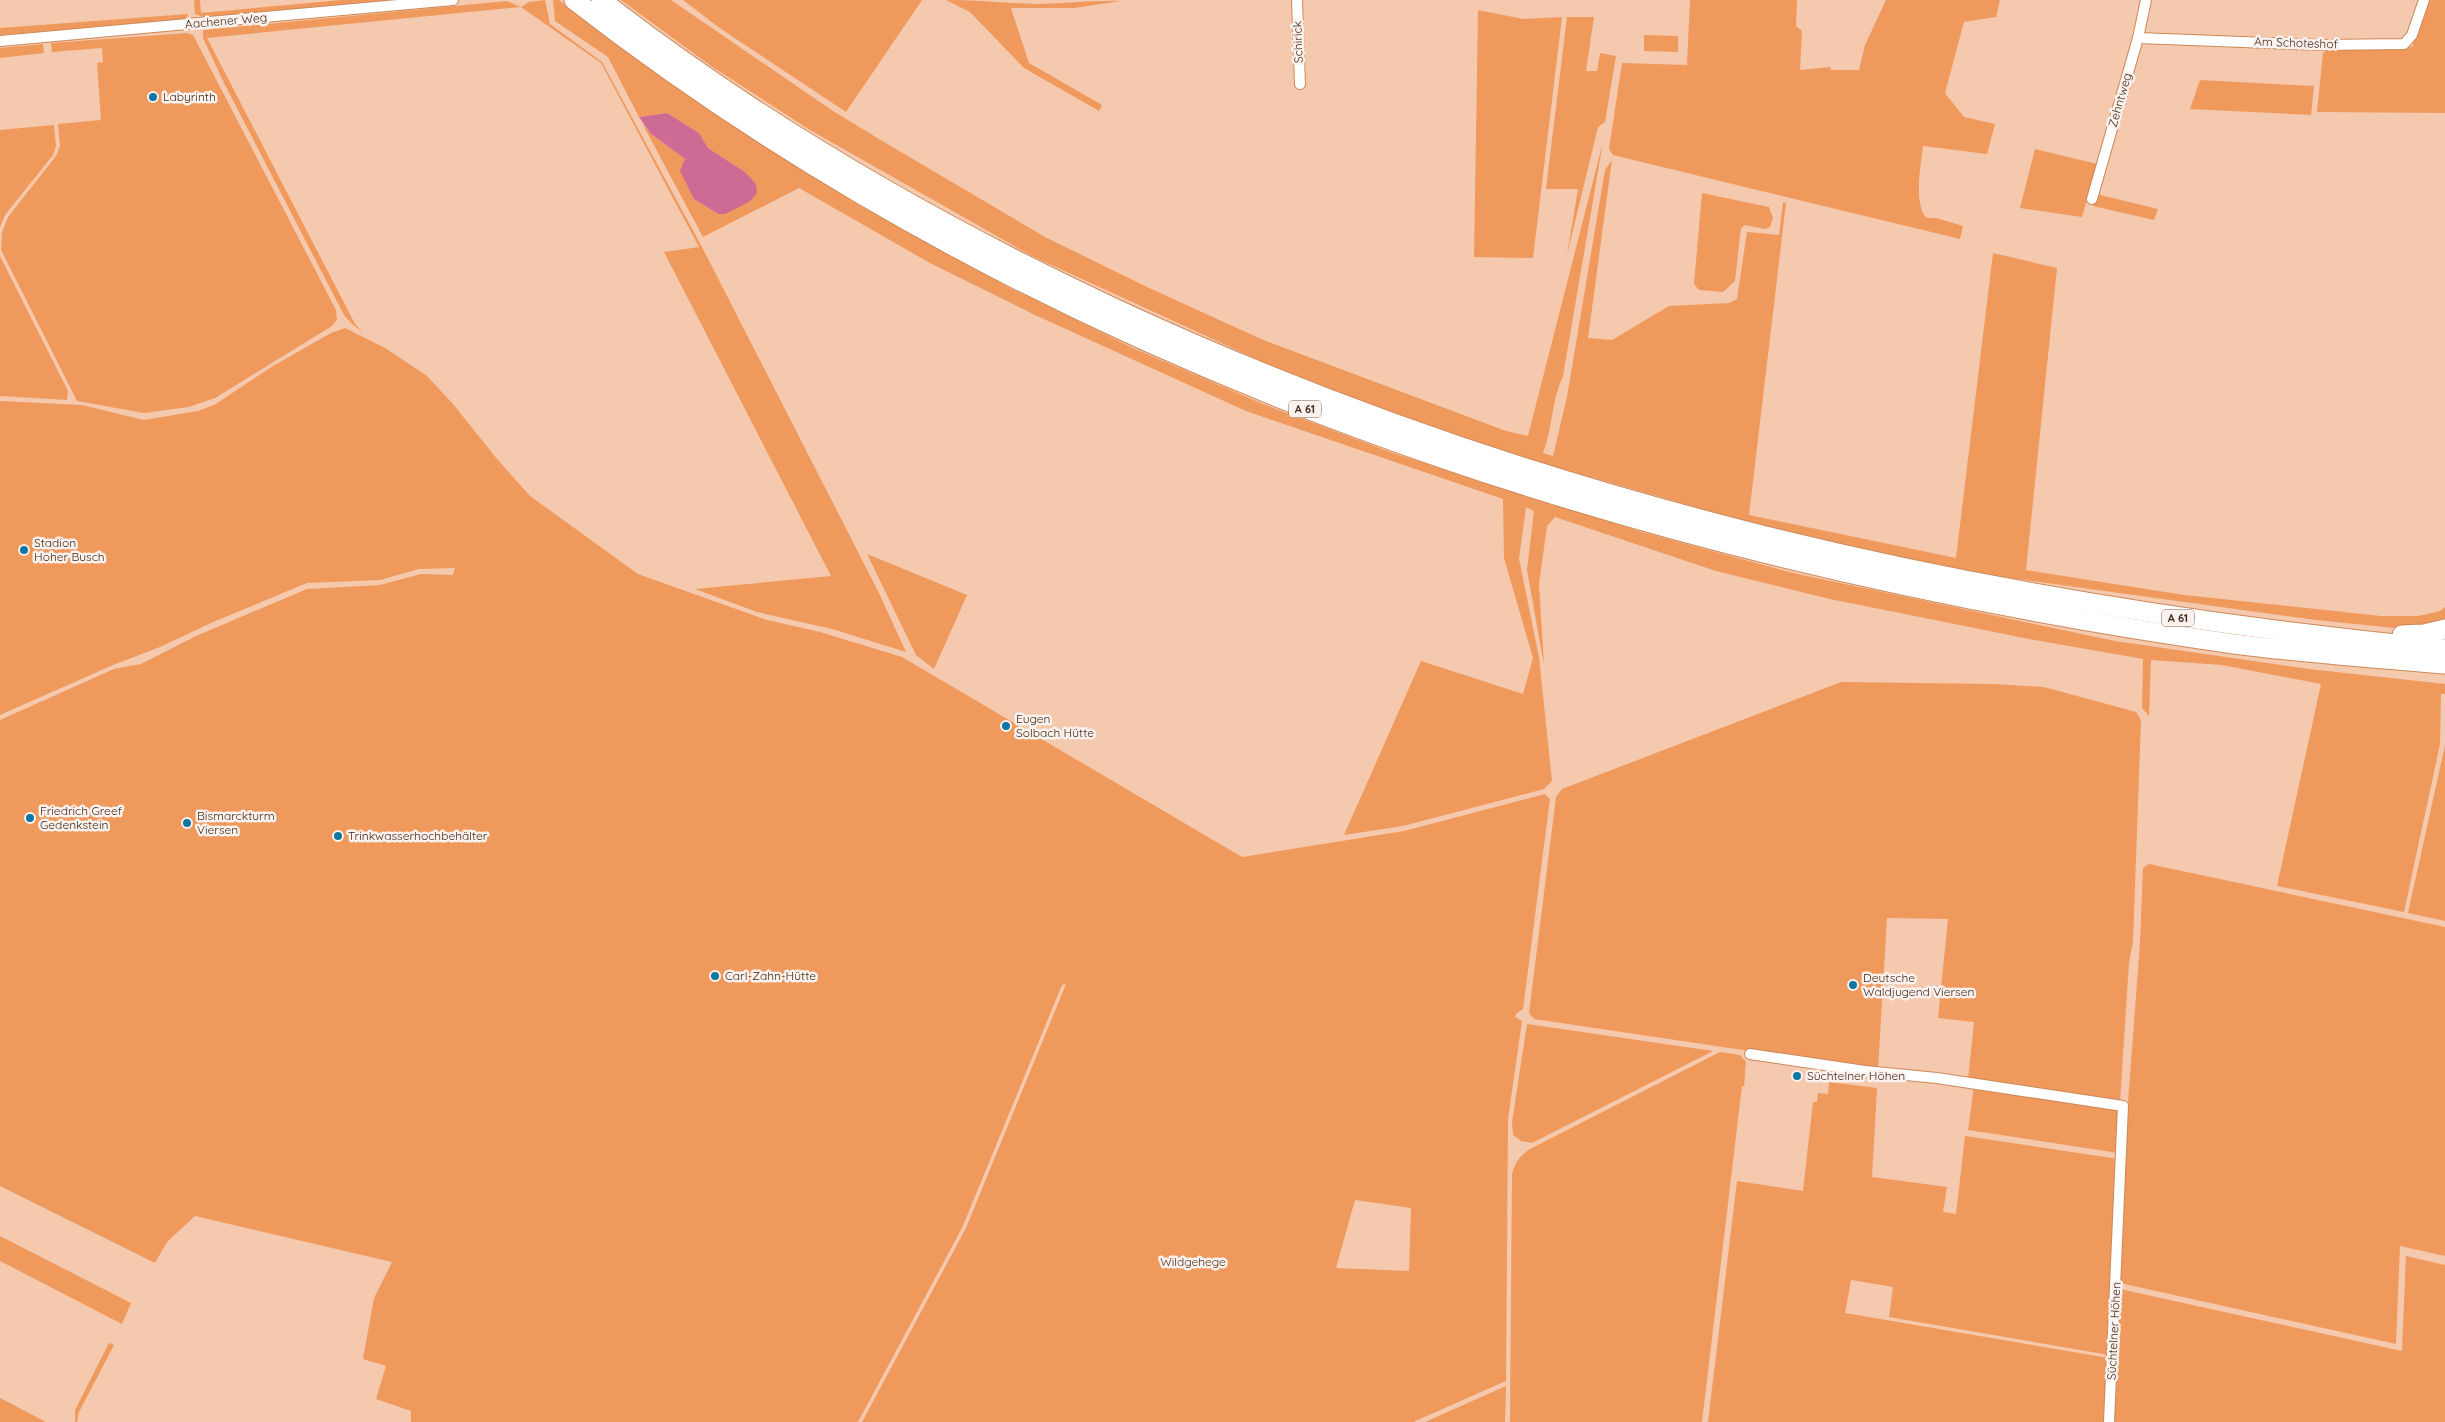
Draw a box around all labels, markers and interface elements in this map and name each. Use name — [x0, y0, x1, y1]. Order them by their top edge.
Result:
street label: Aachener Weg — [184, 9, 268, 32]
street label: Schirick — [1289, 21, 1306, 63]
street label: Am Schoteshof — [2254, 34, 2339, 51]
street label: Zehntweg — [2105, 71, 2134, 129]
place label: Labyrinth — [163, 89, 216, 104]
marker: Labyrinth — [147, 91, 159, 103]
road number: A 61 — [1289, 400, 1321, 418]
place label: Stadion Hoher Busch — [34, 535, 105, 564]
marker: Stadion Hoher Busch — [18, 544, 30, 556]
road number: A 61 — [2162, 610, 2194, 626]
place label: Eugen Solbach Hütte — [1016, 711, 1094, 740]
marker: Eugen Solbach Hütte — [1000, 720, 1012, 732]
place label: Friedrich Greef Gedenkstein — [40, 803, 123, 832]
place label: Bismarckturm Viersen — [197, 808, 275, 837]
marker: Friedrich Greef Gedenkstein — [24, 812, 36, 824]
marker: Bismarckturm Viersen — [181, 817, 193, 829]
place label: Trinkwasserhochbehälter — [348, 828, 488, 843]
marker: Trinkwasserhochbehälter — [332, 830, 344, 842]
place label: Carl-Zahn-Hütte — [725, 968, 816, 983]
marker: Carl-Zahn-Hütte — [709, 970, 721, 982]
place label: Deutsche Waldjugend Viersen — [1863, 970, 1974, 999]
marker: Deutsche Waldjugend Viersen — [1847, 979, 1859, 991]
place label: Süchtelner Höhen — [1807, 1068, 1905, 1083]
marker: Süchtelner Höhen — [1791, 1070, 1803, 1082]
park label: Wildgehege — [1160, 1254, 1226, 1269]
street label: Süchtelner Höhen — [2103, 1282, 2124, 1380]

